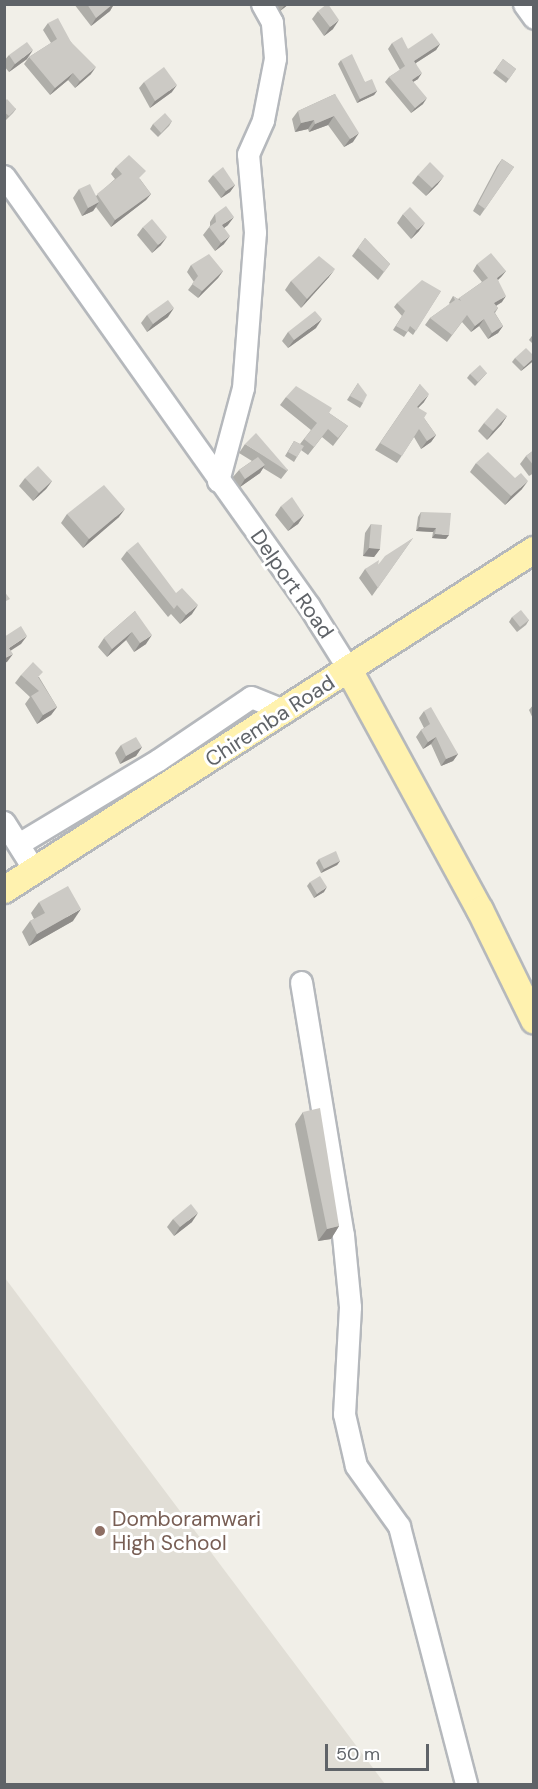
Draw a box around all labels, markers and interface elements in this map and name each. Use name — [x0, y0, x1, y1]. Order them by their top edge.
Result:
street label: Delport Road — [245, 525, 339, 643]
street label: Chiremba Road — [201, 670, 339, 772]
place label: Domboramwari High School — [112, 1506, 261, 1556]
marker: Domboramwari High School — [93, 1524, 107, 1538]
scale bar — [328, 1732, 432, 1770]
text: 50 m — [336, 1742, 380, 1766]

